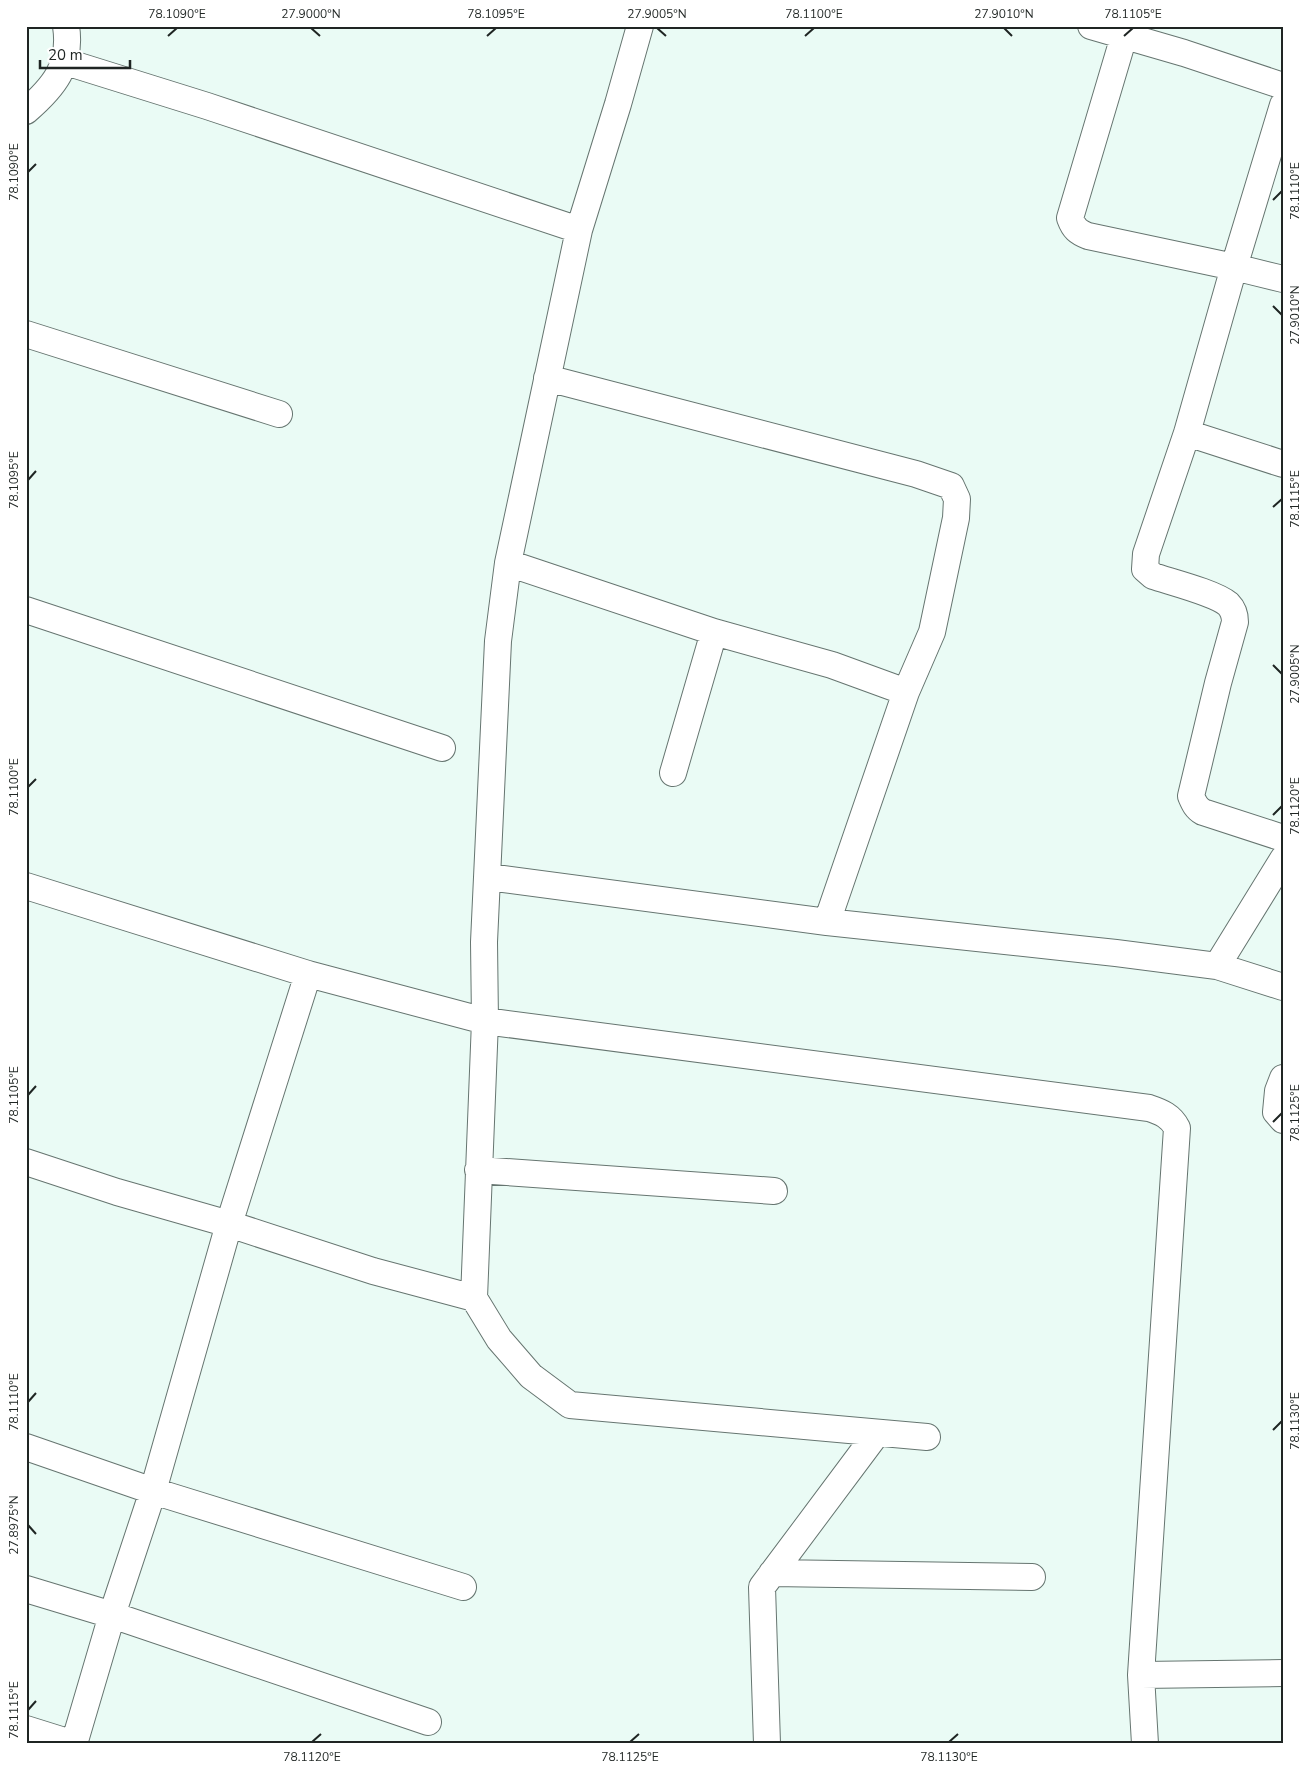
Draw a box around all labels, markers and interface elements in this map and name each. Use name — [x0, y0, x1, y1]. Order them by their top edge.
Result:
text: 78.1090°E — [148, 6, 206, 22]
text: 27.9000°N — [281, 6, 341, 22]
text: 78.1095°E — [467, 6, 525, 22]
text: 27.9005°N — [627, 6, 687, 22]
text: 78.1100°E — [785, 6, 843, 22]
text: 27.9010°N — [974, 6, 1034, 22]
text: 78.1105°E — [1104, 6, 1162, 22]
scale bar — [40, 38, 130, 70]
text: 20 m — [48, 45, 83, 65]
text: 78.1090°E — [6, 143, 22, 201]
text: 78.1110°E — [1287, 162, 1303, 220]
text: 27.9010°N — [1287, 285, 1303, 345]
text: 78.1095°E — [6, 451, 22, 509]
text: 78.1115°E — [1287, 470, 1303, 528]
text: 27.9005°N — [1287, 644, 1303, 704]
text: 78.1100°E — [6, 758, 22, 816]
text: 78.1120°E — [1287, 777, 1303, 835]
text: 78.1105°E — [6, 1066, 22, 1124]
text: 78.1125°E — [1287, 1084, 1303, 1142]
text: 78.1110°E — [6, 1373, 22, 1431]
text: 78.1130°E — [1287, 1392, 1303, 1450]
text: 27.8975°N — [6, 1495, 22, 1555]
text: 78.1115°E — [6, 1681, 22, 1739]
text: 78.1120°E — [283, 1749, 341, 1765]
text: 78.1125°E — [601, 1749, 659, 1765]
text: 78.1130°E — [920, 1749, 978, 1765]

